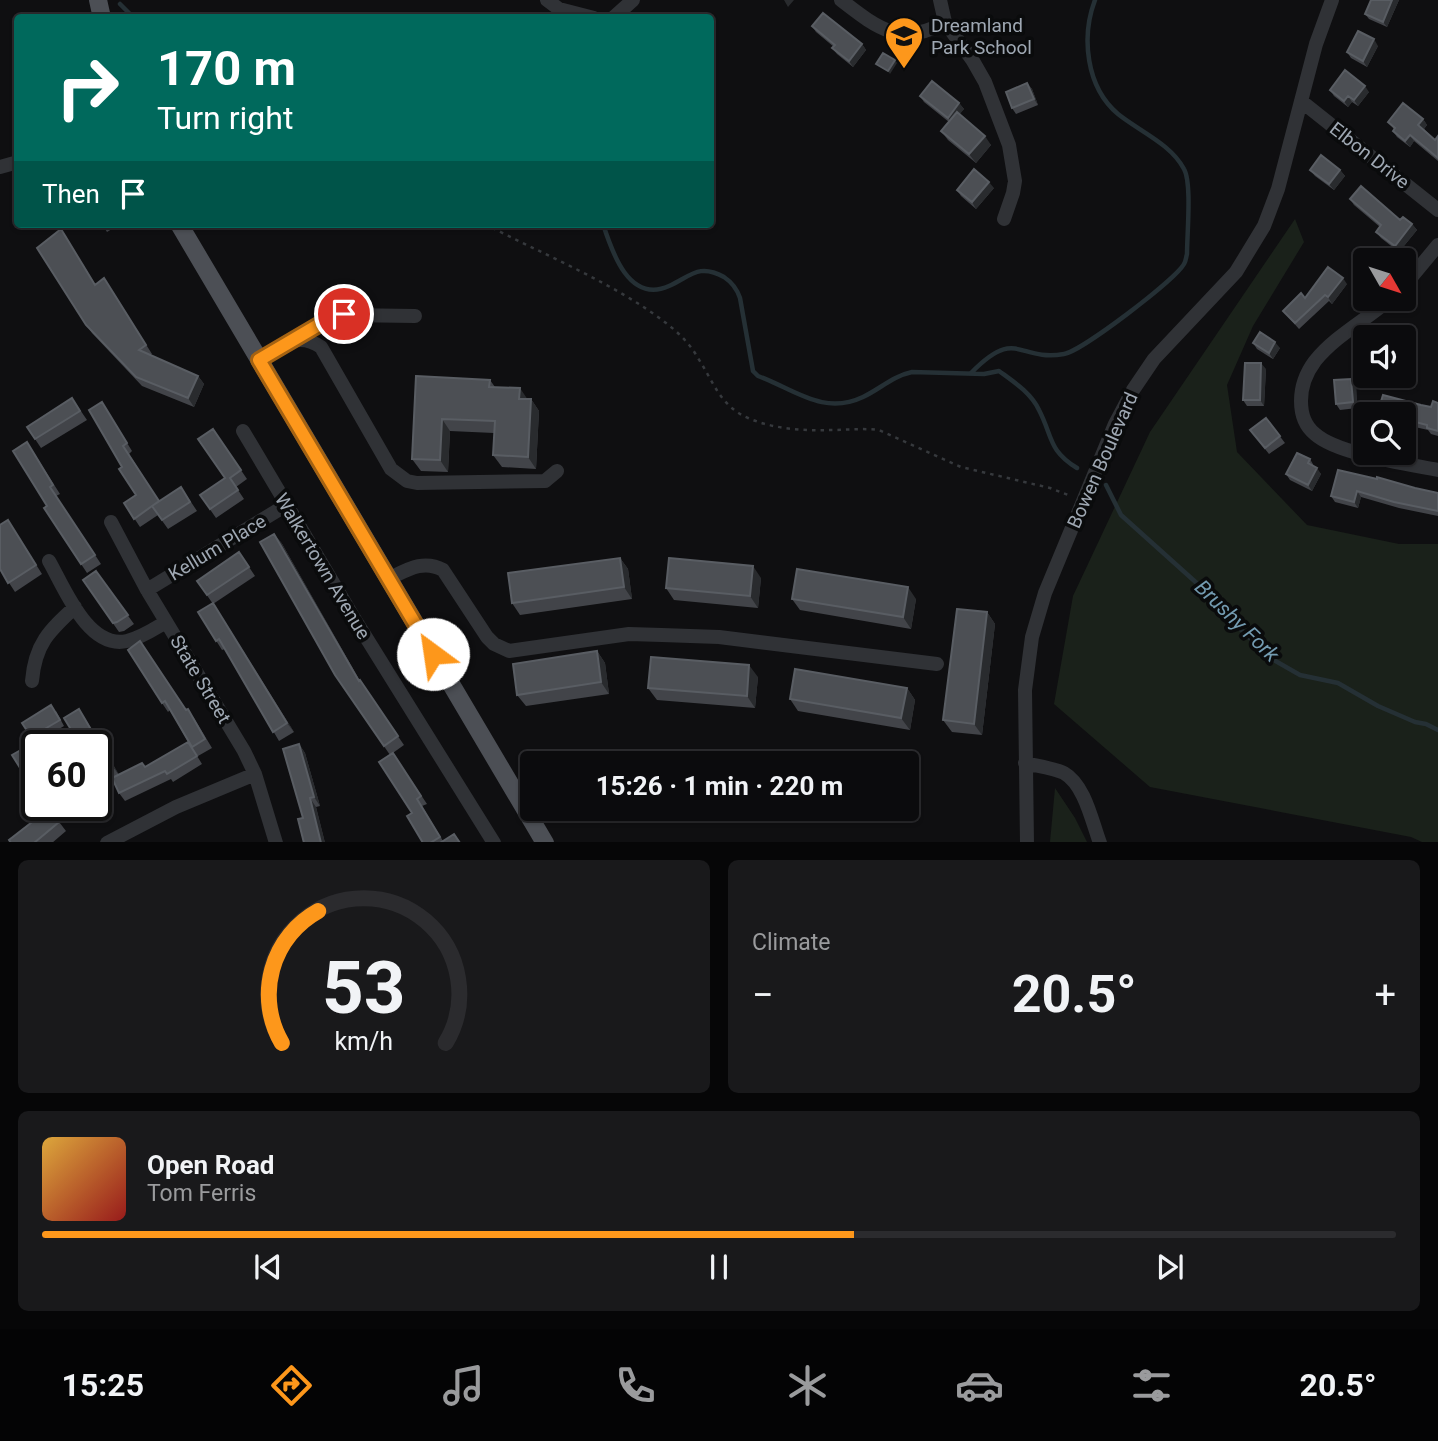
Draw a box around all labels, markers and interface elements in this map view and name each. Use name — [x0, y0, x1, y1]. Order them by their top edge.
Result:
place label: Dreamland Park School — [931, 14, 1032, 59]
school or university icon: Dreamland Park School — [883, 15, 925, 70]
text: 170 m — [157, 40, 296, 97]
icon: right — [42, 42, 133, 133]
text: Turn right — [157, 99, 293, 137]
street label: Elbon Drive — [1325, 117, 1414, 194]
icon: arrive — [114, 175, 152, 213]
text: Then — [42, 179, 100, 209]
north arrow — [1353, 248, 1416, 312]
map controls — [1353, 248, 1416, 465]
pin — [314, 284, 374, 344]
icon: arrive — [325, 295, 363, 333]
button: sound — [1353, 325, 1416, 388]
street label: Bowen Boulevard — [1062, 389, 1143, 532]
button: search — [1353, 402, 1416, 465]
street label: Walkertown Avenue — [270, 489, 375, 644]
street label: Kellum Place — [164, 509, 270, 586]
water label: Brushy Fork — [1190, 575, 1284, 667]
position arrow — [396, 617, 470, 691]
street label: State Street — [165, 631, 236, 728]
speed limit sign: 60 — [21, 730, 112, 821]
text: 15:26 · 1 min · 220 m — [596, 771, 843, 801]
text: Climate — [752, 929, 831, 956]
text: 53 — [322, 945, 406, 1031]
text: 20.5° — [1012, 964, 1137, 1025]
text: − — [752, 973, 774, 1017]
text: + — [1374, 973, 1396, 1017]
text: km/h — [335, 1026, 393, 1055]
text: Open Road — [147, 1150, 275, 1180]
text: Tom Ferris — [147, 1180, 256, 1207]
icon: previous — [249, 1248, 287, 1286]
icon: pause — [700, 1248, 738, 1286]
icon: next — [1151, 1248, 1189, 1286]
icon: directions — [267, 1361, 316, 1410]
icon: music — [439, 1361, 488, 1410]
icon: phone — [611, 1361, 660, 1410]
icon: climate — [783, 1361, 832, 1410]
icon: car — [955, 1361, 1004, 1410]
icon: filters — [1127, 1361, 1176, 1410]
text: 15:25 — [62, 1366, 144, 1404]
text: 20.5° — [1300, 1366, 1376, 1404]

